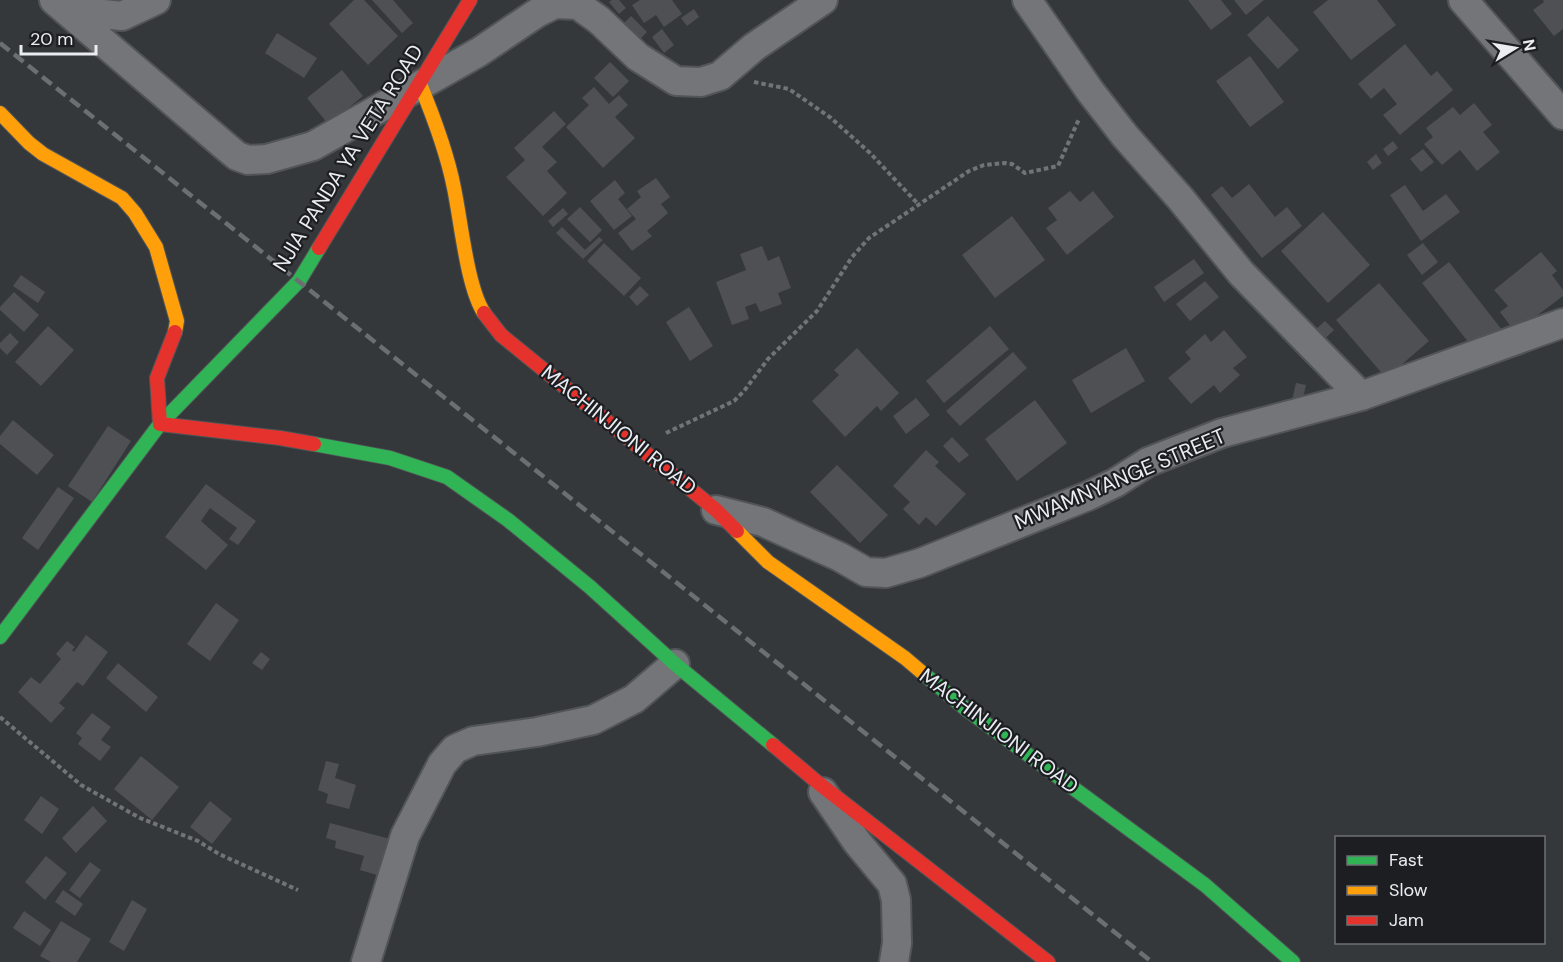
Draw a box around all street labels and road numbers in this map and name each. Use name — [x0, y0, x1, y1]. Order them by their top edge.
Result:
street label: NJIA PANDA YA VETA ROAD — [266, 39, 430, 277]
street label: MACHINJIONI ROAD — [535, 359, 703, 501]
street label: MWAMNYANGE STREET — [1010, 422, 1230, 536]
street label: MACHINJIONI ROAD — [914, 662, 1084, 800]

